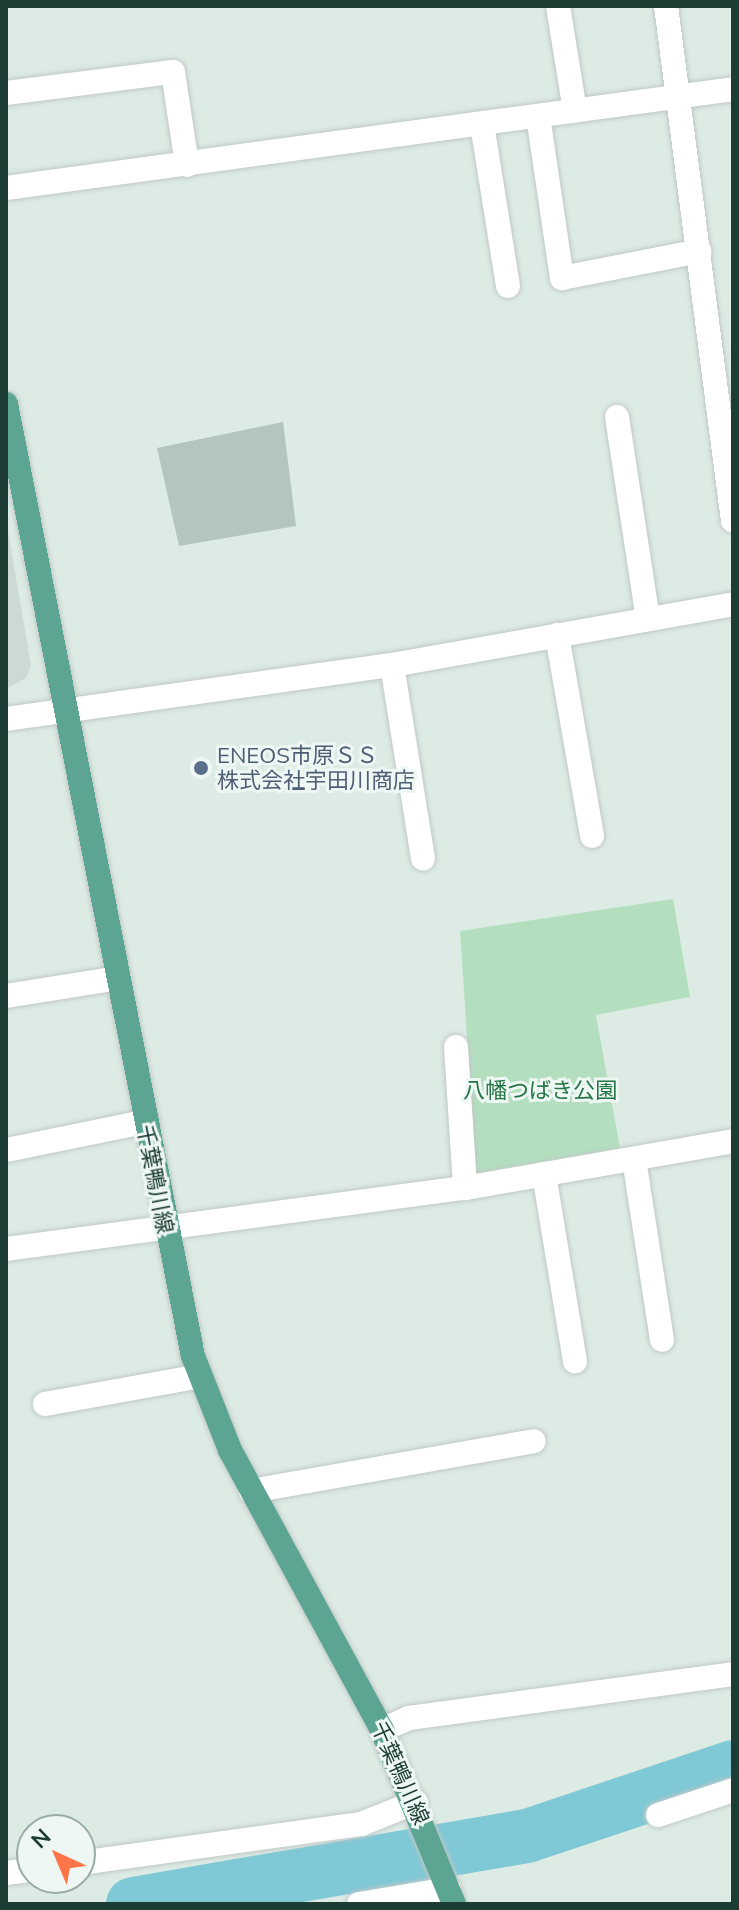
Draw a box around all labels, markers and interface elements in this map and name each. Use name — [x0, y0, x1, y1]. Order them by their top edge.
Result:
place label: ENEOS市原ＳＳ 株式会社宇田川商店 — [217, 742, 415, 794]
marker: ENEOS市原ＳＳ 株式会社宇田川商店 — [192, 759, 210, 777]
park label: 八幡つばき公園 — [463, 1078, 617, 1104]
street label: 千葉鴨川線 — [132, 1122, 178, 1236]
street label: 千葉鴨川線 — [366, 1717, 434, 1829]
north arrow — [16, 1814, 96, 1894]
text: N — [25, 1822, 56, 1854]

